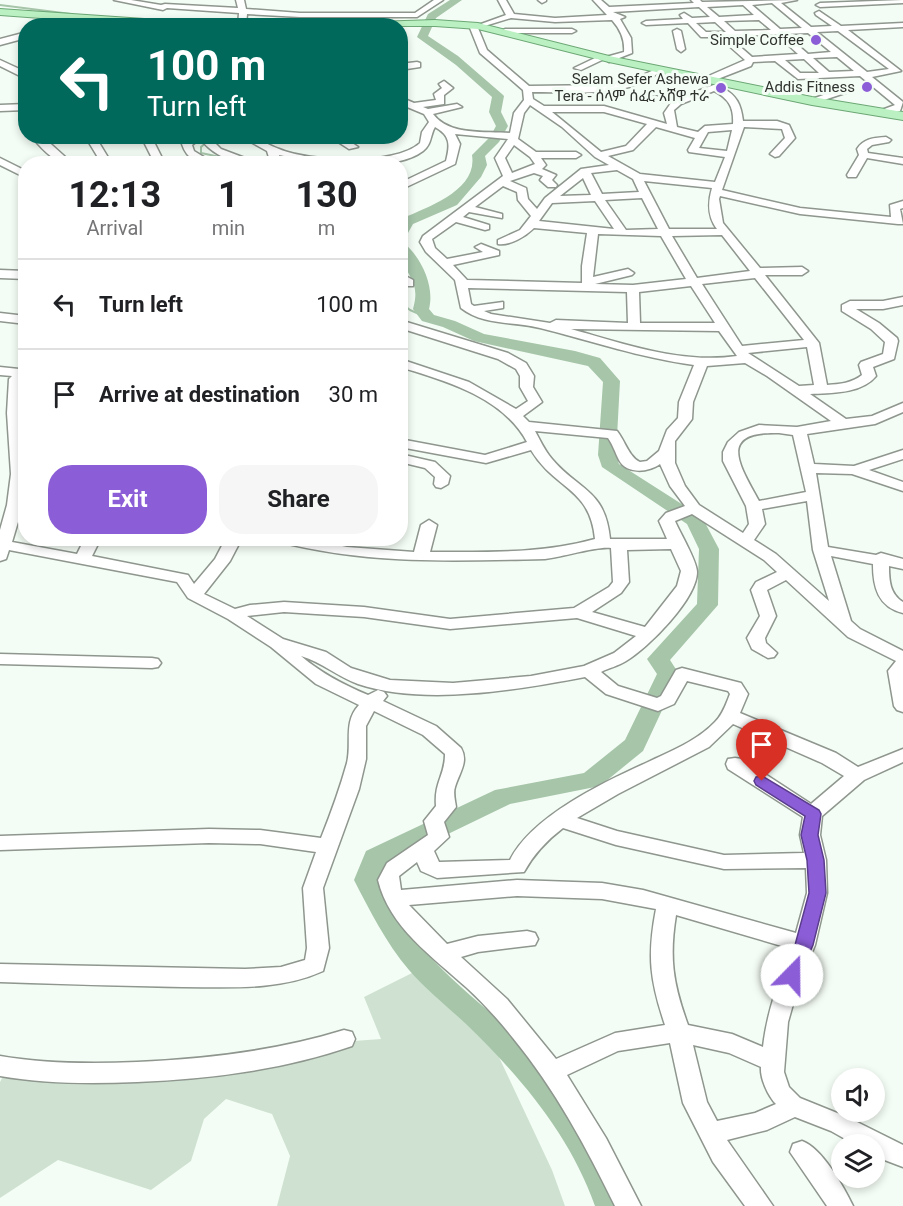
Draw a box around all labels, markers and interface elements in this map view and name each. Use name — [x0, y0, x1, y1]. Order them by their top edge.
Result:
place label: Simple Coffee — [710, 31, 804, 49]
marker: Simple Coffee — [809, 33, 823, 47]
text: 100 m — [147, 41, 266, 90]
icon: left — [48, 42, 126, 120]
place label: Selam Sefer Ashewa Tera - ሰላም ሰፈር አሸዋ ተራ — [555, 70, 709, 105]
place label: Addis Fitness — [765, 78, 855, 96]
marker: Addis Fitness — [860, 80, 874, 94]
marker: Selam Sefer Ashewa Tera - ሰላም ሰፈር አሸዋ ተራ — [714, 81, 728, 95]
text: Turn left — [147, 91, 247, 123]
text: 12:13 — [68, 174, 161, 216]
text: 1 — [218, 174, 239, 216]
text: 130 — [296, 174, 358, 216]
text: Arrival — [86, 216, 143, 240]
text: min — [212, 216, 245, 240]
text: m — [318, 216, 335, 240]
icon: left — [48, 288, 81, 321]
text: Turn left — [99, 292, 183, 317]
text: 100 m — [316, 292, 378, 317]
icon: arrive — [48, 378, 81, 411]
text: Arrive at destination — [99, 382, 300, 407]
text: 30 m — [329, 382, 378, 407]
button: Exit — [48, 465, 207, 534]
button: Share — [219, 465, 378, 534]
pin — [736, 719, 787, 781]
icon: arrive — [745, 728, 778, 761]
position arrow — [760, 943, 824, 1007]
map controls — [831, 1068, 885, 1188]
button: sound — [831, 1068, 885, 1122]
button: layers — [831, 1134, 885, 1188]

